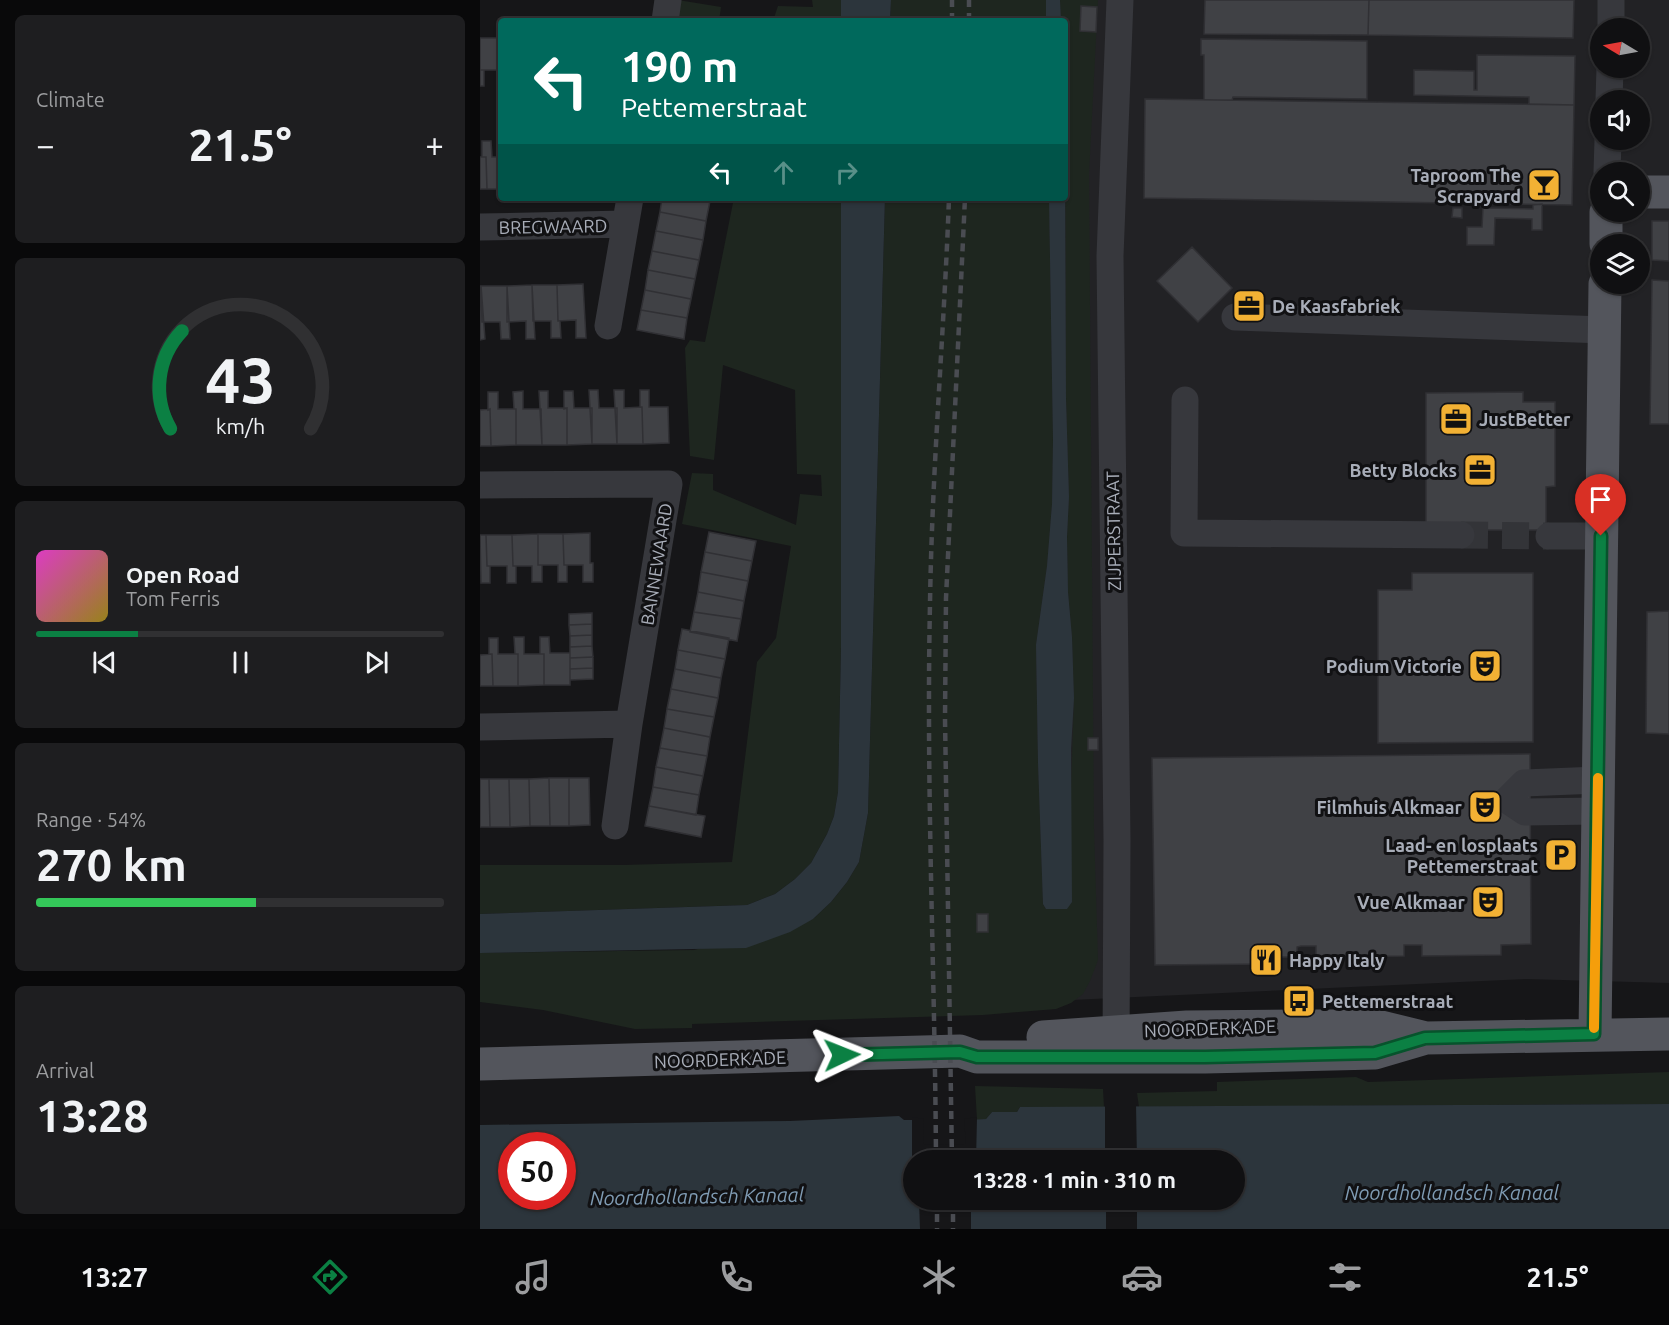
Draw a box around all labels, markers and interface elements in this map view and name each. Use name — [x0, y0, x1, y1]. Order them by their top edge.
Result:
north arrow — [1590, 18, 1650, 78]
map controls — [1590, 18, 1650, 294]
icon: left — [522, 42, 600, 120]
text: 190 m — [621, 43, 738, 90]
text: Climate — [36, 88, 105, 111]
button: sound — [1590, 90, 1650, 150]
text: Pettemerstraat — [621, 92, 807, 122]
text: 21.5° — [188, 119, 292, 170]
text: − — [36, 126, 55, 163]
text: + — [425, 126, 444, 163]
icon: left — [704, 156, 737, 189]
icon: ahead — [767, 156, 800, 189]
icon: right — [830, 156, 863, 189]
button: search — [1590, 162, 1650, 222]
place label: Taproom The Scrapyard — [1410, 165, 1521, 206]
bar icon: Taproom The Scrapyard — [1526, 167, 1562, 203]
street label: BREGWAARD — [498, 215, 608, 237]
button: layers — [1590, 234, 1650, 294]
office icon: De Kaasfabriek — [1231, 288, 1267, 324]
place label: De Kaasfabriek — [1272, 296, 1400, 316]
text: 43 — [205, 345, 275, 415]
office icon: JustBetter — [1438, 401, 1474, 437]
place label: JustBetter — [1479, 409, 1571, 429]
text: km/h — [215, 414, 265, 438]
office icon: Betty Blocks — [1462, 452, 1498, 488]
place label: Betty Blocks — [1350, 460, 1457, 480]
street label: ZIJPERSTRAAT — [1102, 471, 1124, 591]
pin — [1575, 474, 1626, 536]
icon: arrive — [1584, 483, 1617, 516]
street label: BANNEWAARD — [636, 502, 676, 626]
text: Open Road — [126, 562, 240, 587]
text: Tom Ferris — [126, 587, 220, 610]
icon: previous — [88, 646, 121, 679]
icon: pause — [224, 646, 257, 679]
icon: next — [360, 646, 393, 679]
theatre icon: Podium Victorie — [1467, 648, 1503, 684]
place label: Podium Victorie — [1326, 656, 1462, 676]
theatre icon: Filmhuis Alkmaar — [1467, 789, 1503, 825]
place label: Filmhuis Alkmaar — [1316, 797, 1463, 817]
text: Range · 54% — [36, 808, 146, 831]
place label: Laad- en losplaats Pettemerstraat — [1385, 835, 1538, 876]
parking icon: Laad- en losplaats Pettemerstraat — [1543, 837, 1579, 873]
text: 270 km — [36, 839, 187, 890]
theatre icon: Vue Alkmaar — [1470, 884, 1506, 920]
place label: Vue Alkmaar — [1357, 892, 1466, 912]
restaurant icon: Happy Italy — [1248, 942, 1284, 978]
place label: Happy Italy — [1289, 950, 1385, 970]
bus stop icon: Pettemerstraat — [1281, 983, 1317, 1019]
place label: Pettemerstraat — [1322, 991, 1453, 1011]
street label: NOORDERKADE — [1144, 1016, 1276, 1040]
position arrow — [810, 1023, 874, 1087]
street label: NOORDERKADE — [654, 1047, 786, 1071]
text: Arrival — [36, 1059, 94, 1082]
text: 13:28 — [36, 1090, 149, 1141]
speed limit sign: 50 — [498, 1132, 576, 1210]
text: 13:28 · 1 min · 310 m — [972, 1167, 1176, 1192]
water label: Noordhollandsch Kanaal — [1345, 1181, 1560, 1204]
water label: Noordhollandsch Kanaal — [590, 1183, 805, 1209]
icon: directions — [309, 1256, 351, 1298]
icon: music — [512, 1256, 554, 1298]
icon: phone — [715, 1256, 757, 1298]
icon: climate — [918, 1256, 960, 1298]
icon: car — [1121, 1256, 1163, 1298]
icon: filters — [1324, 1256, 1366, 1298]
text: 13:27 — [80, 1262, 148, 1292]
text: 21.5° — [1527, 1262, 1588, 1292]

